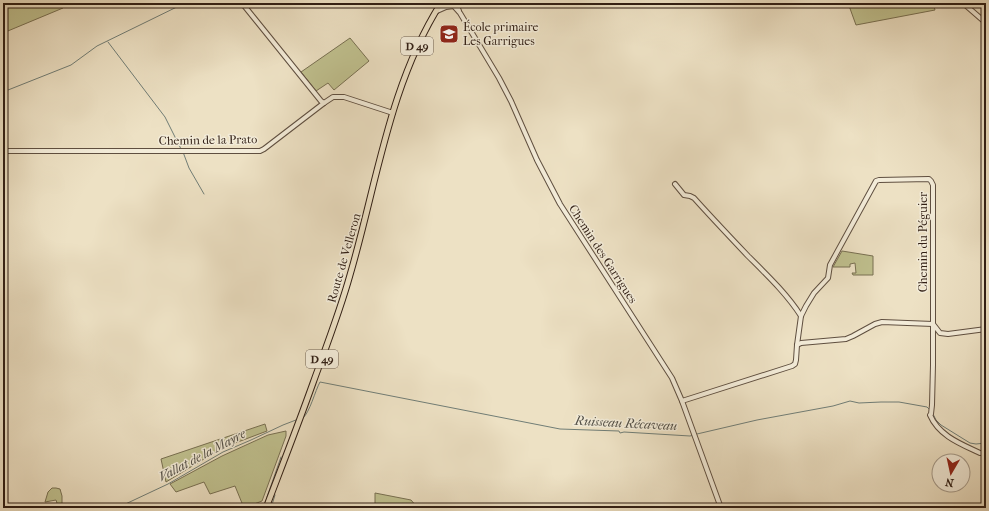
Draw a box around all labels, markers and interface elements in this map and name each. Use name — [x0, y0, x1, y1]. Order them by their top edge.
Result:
place label: École primaire Les Garrigues — [463, 19, 539, 48]
school or university icon: École primaire Les Garrigues — [438, 23, 460, 45]
road number: D 49 — [401, 37, 433, 55]
street label: Chemin de la Prato — [159, 132, 257, 148]
street label: Chemin du Péguier — [916, 191, 930, 292]
street label: Chemin des Garrigues — [566, 202, 640, 306]
street label: Route de Velleron — [325, 212, 363, 304]
road number: D 49 — [306, 350, 338, 368]
water label: Ruisseau Récaveau — [573, 413, 678, 433]
water label: Vallat de la Mayre — [156, 425, 249, 484]
north arrow — [931, 453, 971, 493]
text: N — [944, 475, 955, 489]

